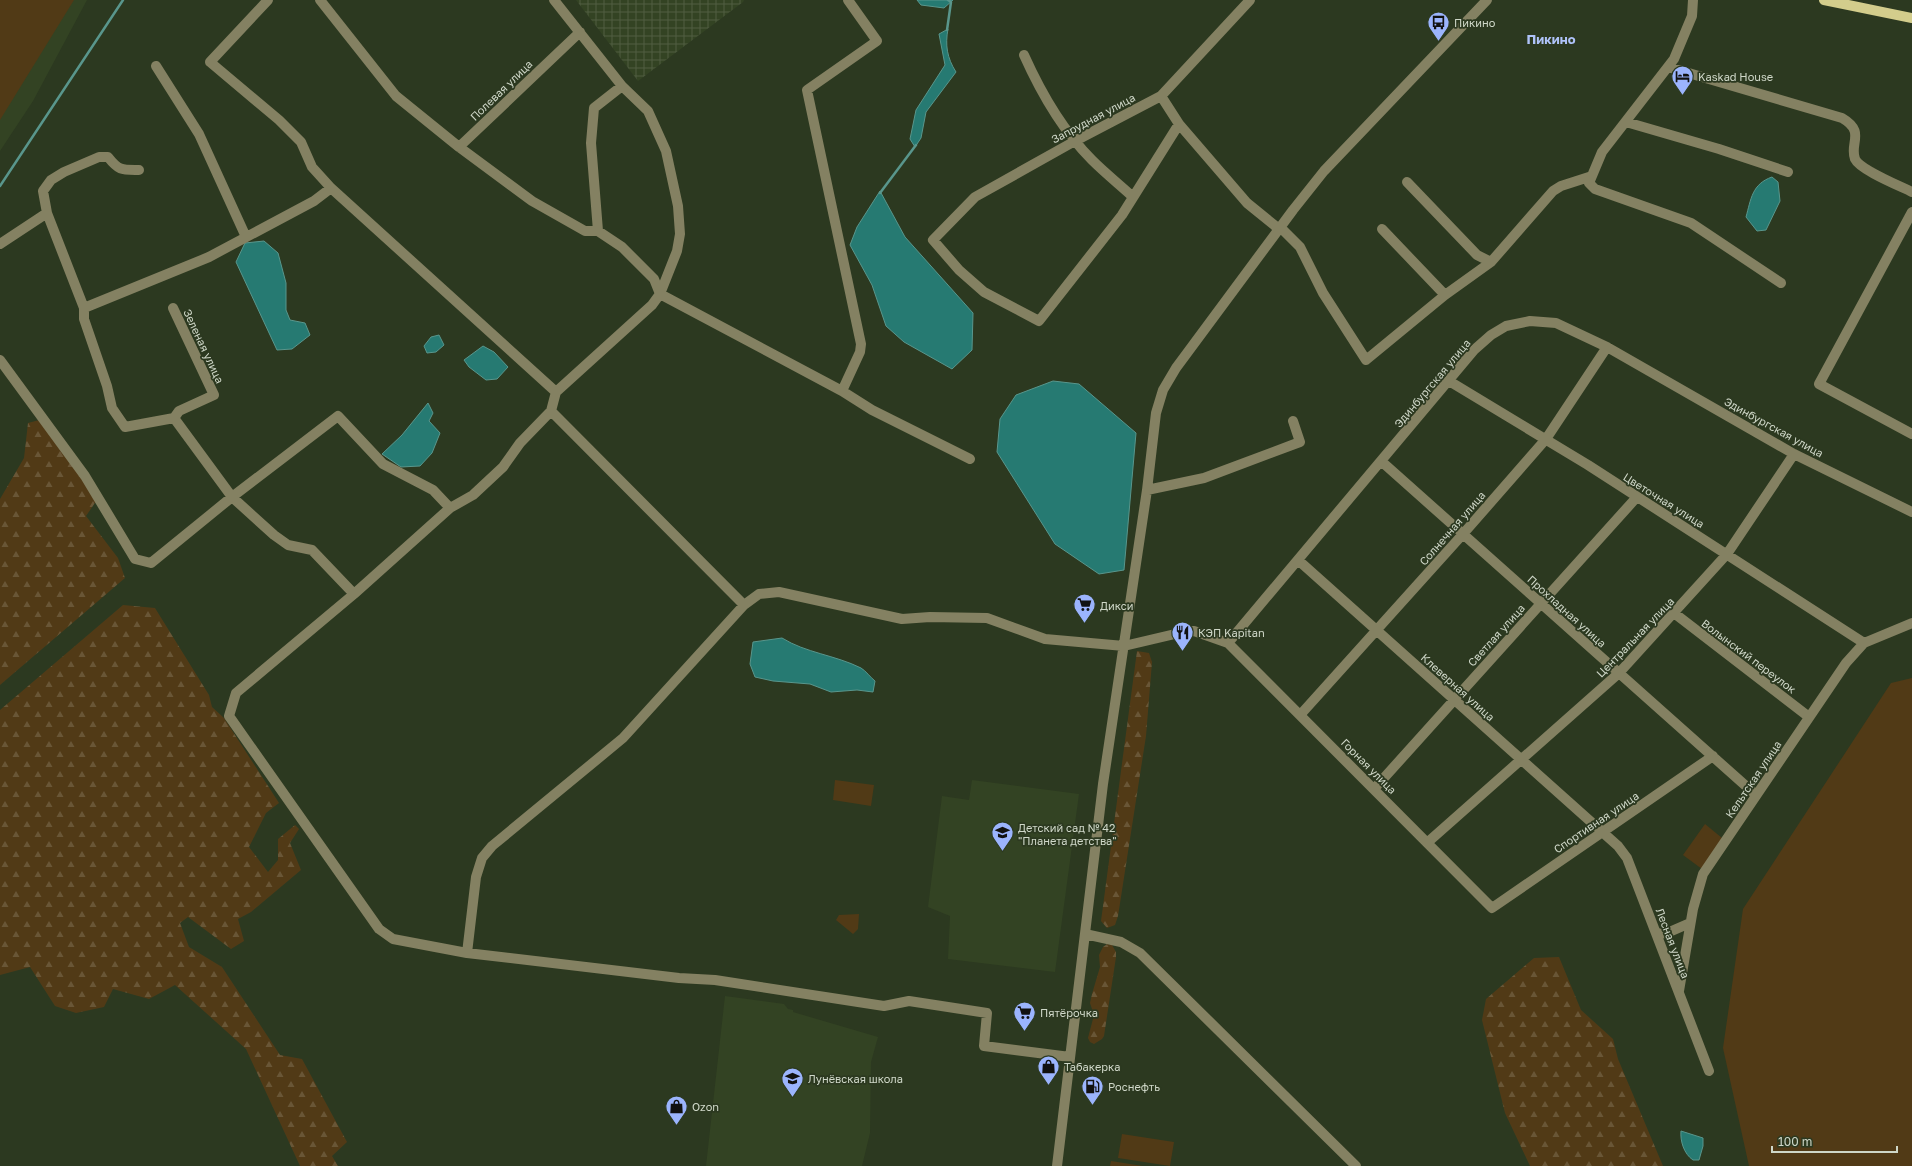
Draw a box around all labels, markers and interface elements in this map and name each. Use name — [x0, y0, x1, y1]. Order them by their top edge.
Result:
bus stop icon: Пикино — [1426, 9, 1452, 42]
place label: Пикино — [1454, 16, 1496, 29]
district label: Пикино — [1527, 31, 1576, 47]
street label: Полевая улица — [467, 57, 535, 123]
hotel icon: Kaskad House — [1669, 63, 1695, 96]
place label: Kaskad House — [1698, 70, 1773, 83]
street label: Запрудная улица — [1049, 90, 1137, 146]
street label: Зеленая улица — [181, 307, 227, 385]
street label: Эдинбургская улица — [1391, 336, 1473, 430]
street label: Эдинбургская улица — [1722, 394, 1826, 460]
street label: Цветочная улица — [1621, 470, 1707, 530]
street label: Солнечная улица — [1416, 488, 1488, 568]
street label: Прохладная улица — [1525, 572, 1609, 650]
supermarket icon: Дикси — [1072, 592, 1098, 625]
street label: Центральная улица — [1593, 594, 1677, 680]
place label: Дикси — [1100, 599, 1134, 612]
street label: Светлая улица — [1465, 601, 1527, 669]
street label: Волынский переулок — [1699, 616, 1799, 696]
restaurant icon: КЭП Kapitan — [1170, 619, 1196, 652]
place label: КЭП Kapitan — [1198, 626, 1265, 639]
street label: Клеверная улица — [1419, 651, 1497, 723]
street label: Горная улица — [1339, 736, 1399, 796]
street label: Кельтская улица — [1722, 738, 1784, 820]
street label: Спортивная улица — [1551, 789, 1641, 855]
school or university icon: Детский сад № 42 "Планета детства" — [990, 820, 1016, 853]
place label: Детский сад № 42 "Планета детства" — [1018, 821, 1117, 847]
street label: Лесная улица — [1654, 906, 1692, 980]
supermarket icon: Пятёрочка — [1012, 999, 1038, 1032]
place label: Пятёрочка — [1040, 1006, 1098, 1019]
shop icon: Табакерка — [1035, 1053, 1061, 1086]
place label: Табакерка — [1064, 1060, 1121, 1073]
school or university icon: Лунёвская школа — [779, 1065, 805, 1098]
place label: Лунёвская школа — [808, 1072, 903, 1085]
fuel station icon: Роснефть — [1080, 1073, 1106, 1106]
place label: Роснефть — [1108, 1080, 1160, 1093]
shop icon: Ozon — [663, 1093, 689, 1126]
place label: Ozon — [692, 1100, 719, 1113]
scale bar — [1772, 1128, 1897, 1154]
text: 100 m — [1778, 1134, 1812, 1149]

